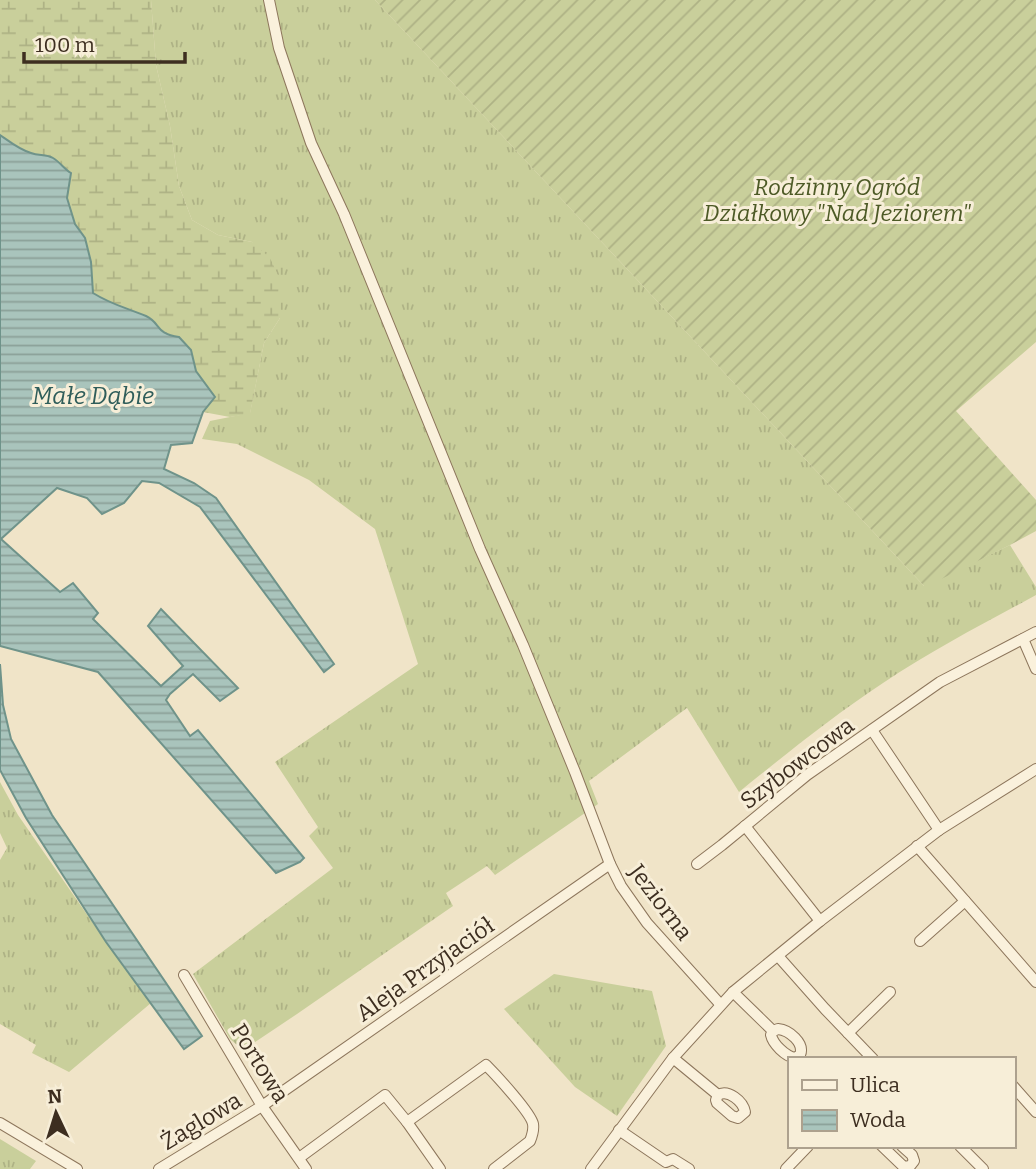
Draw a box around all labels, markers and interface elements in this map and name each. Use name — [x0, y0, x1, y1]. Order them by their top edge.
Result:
scale bar — [24, 21, 186, 65]
text: 100 m — [35, 32, 95, 58]
park label: Rodzinny Ogród Działkowy "Nad Jeziorem" — [703, 173, 971, 227]
water label: Małe Dąbie — [32, 382, 154, 410]
street label: Szybowcowa — [735, 711, 860, 815]
street label: Jeziorna — [623, 858, 699, 946]
street label: Aleja Przyjaciół — [350, 911, 500, 1027]
street label: Portowa — [225, 1018, 295, 1108]
legend — [788, 1057, 1015, 1148]
text: Ulica — [850, 1072, 900, 1098]
north arrow — [21, 1078, 91, 1148]
text: N — [47, 1085, 63, 1109]
street label: Żaglowa — [156, 1086, 247, 1156]
text: Woda — [850, 1107, 906, 1133]

